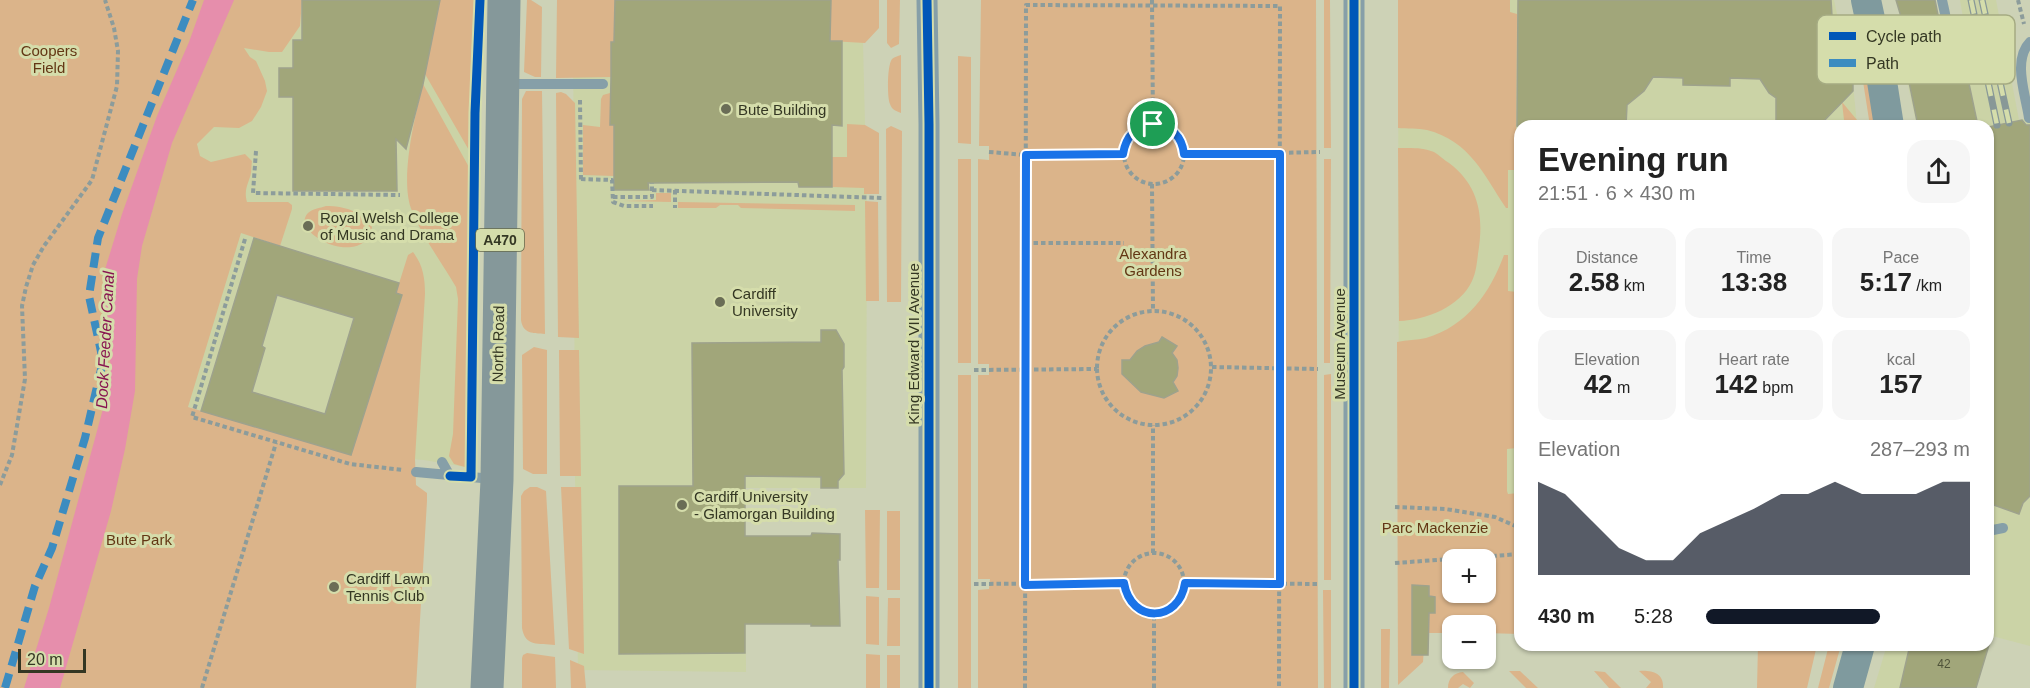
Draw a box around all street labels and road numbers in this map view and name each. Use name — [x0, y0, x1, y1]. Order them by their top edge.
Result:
road number: A470 — [476, 229, 524, 251]
street label: King Edward VII Avenue — [905, 263, 922, 425]
street label: Museum Avenue — [1331, 288, 1348, 400]
street label: North Road — [489, 305, 507, 383]

